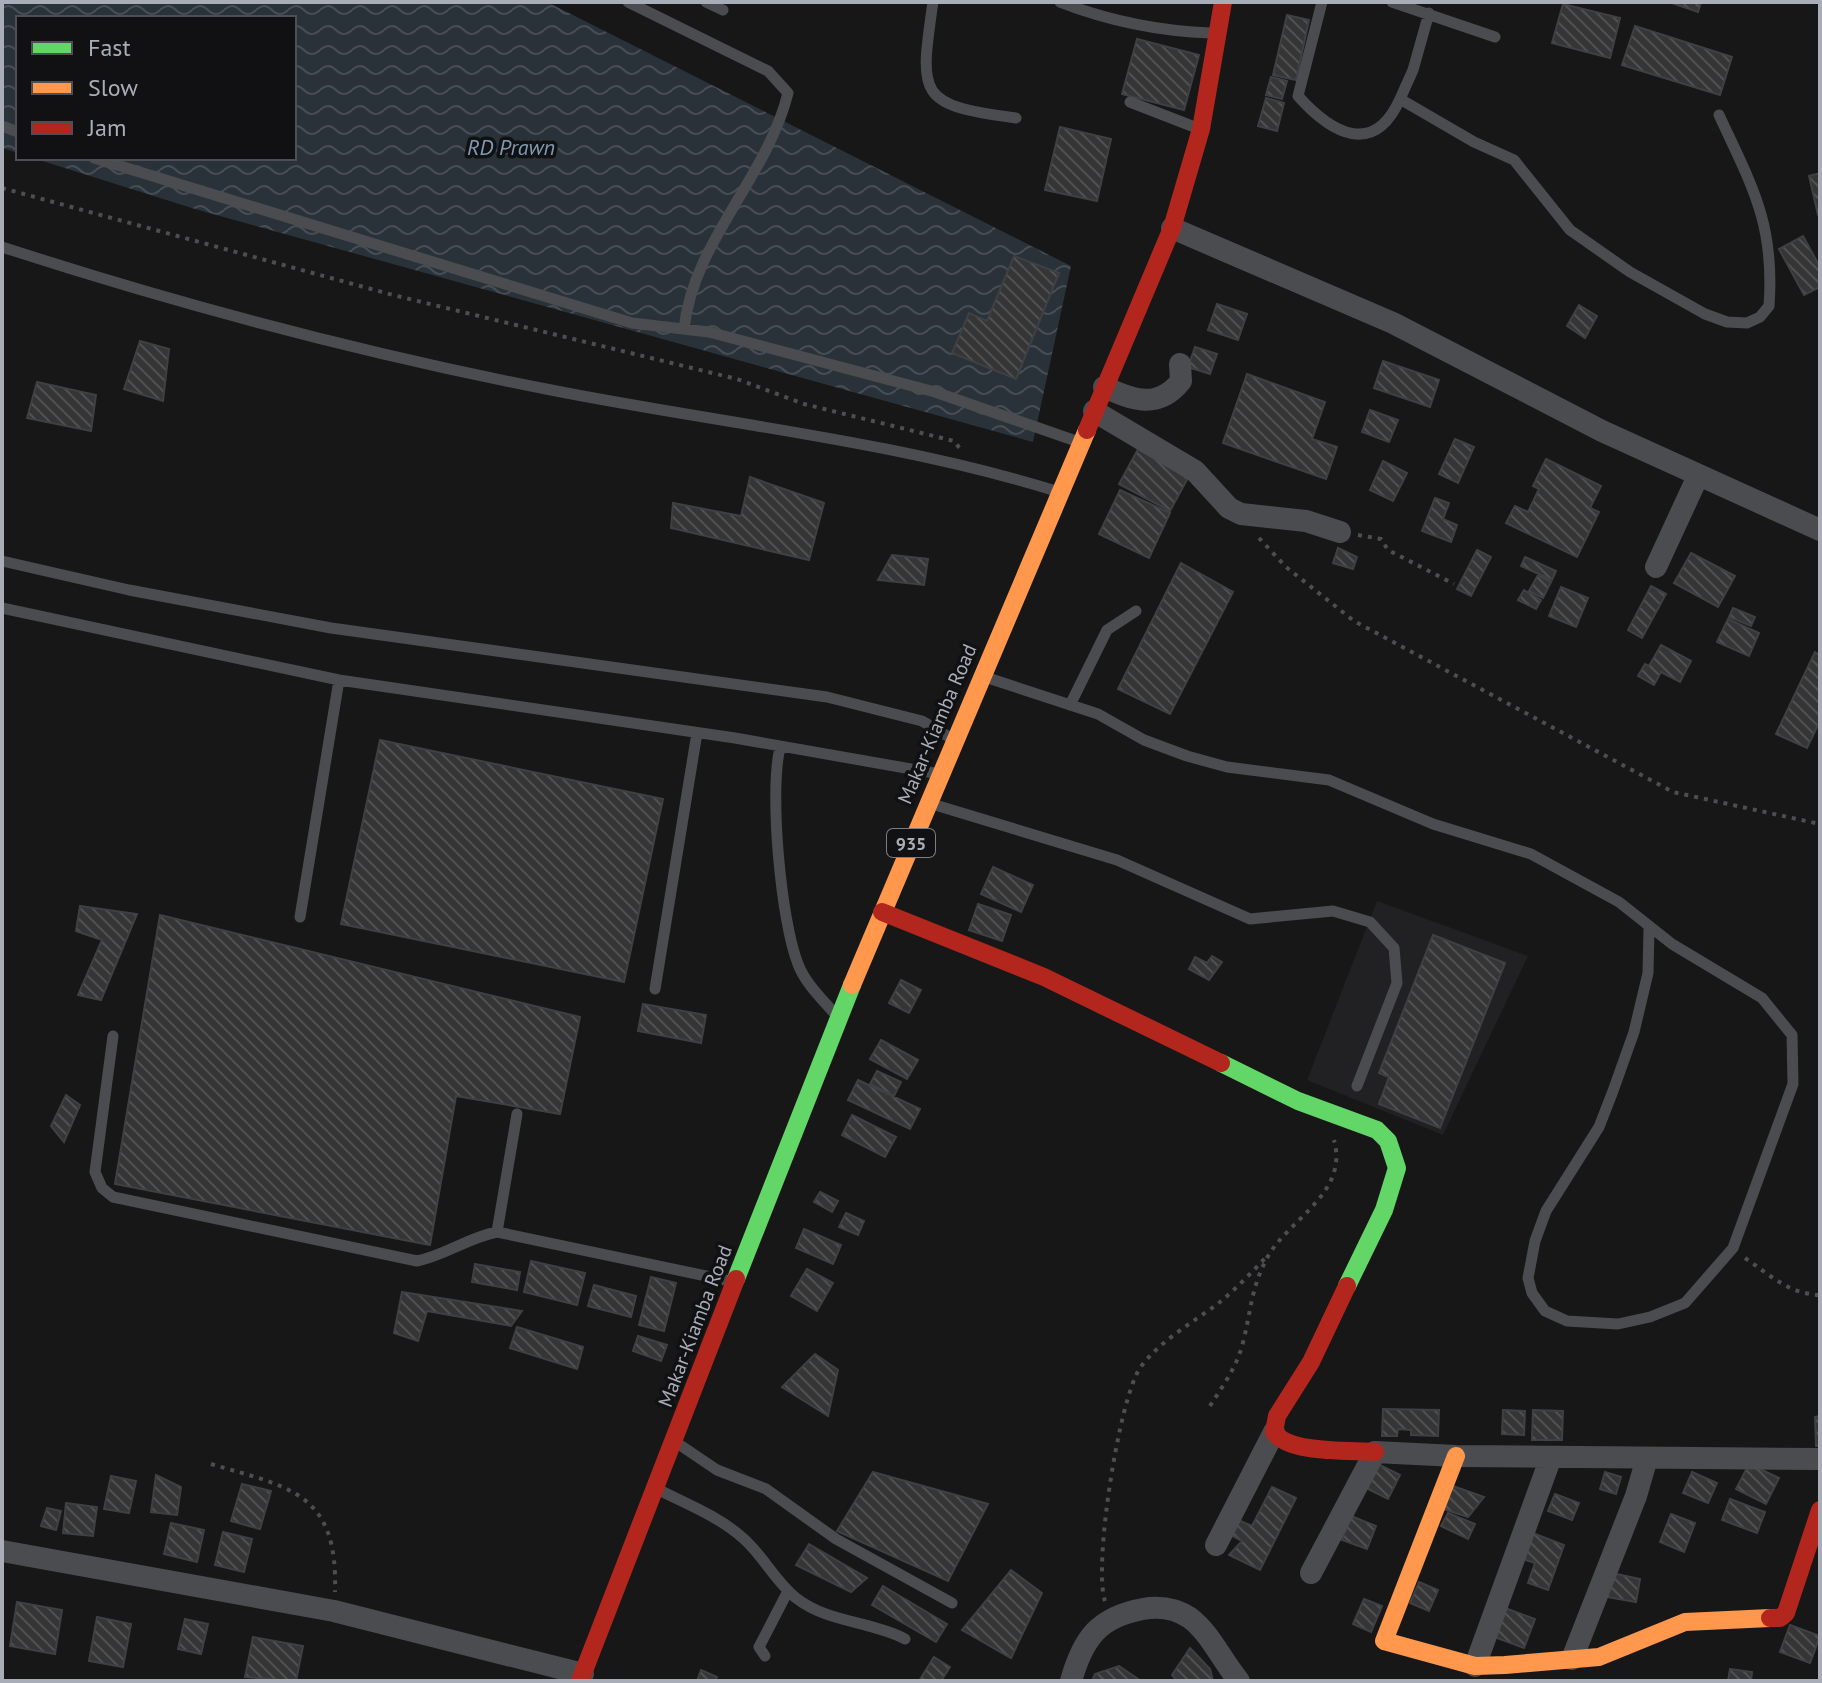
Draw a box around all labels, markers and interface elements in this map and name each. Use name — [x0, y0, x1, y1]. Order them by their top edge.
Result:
legend — [16, 16, 296, 160]
text: Fast — [88, 32, 131, 63]
text: Slow — [88, 72, 138, 103]
text: Jam — [87, 112, 126, 143]
water label: RD Prawn — [467, 133, 555, 161]
street label: Makar-Kiamba Road — [892, 640, 982, 808]
road number: 935 — [887, 829, 935, 857]
street label: Makar-Kiamba Road — [652, 1241, 738, 1411]

